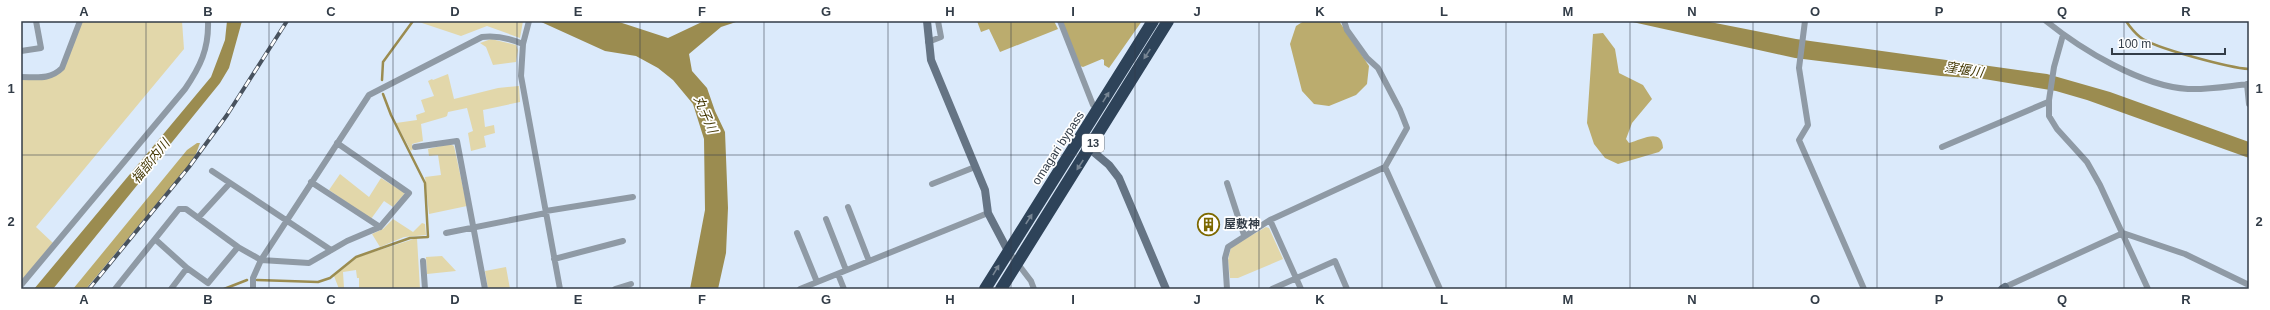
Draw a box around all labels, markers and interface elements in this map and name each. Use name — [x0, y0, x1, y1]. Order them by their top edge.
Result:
text: A — [79, 4, 89, 19]
text: B — [203, 4, 213, 19]
text: C — [326, 4, 336, 19]
text: D — [450, 4, 460, 19]
text: E — [574, 4, 583, 19]
text: F — [698, 4, 706, 19]
text: G — [821, 4, 831, 19]
text: H — [945, 4, 955, 19]
text: I — [1071, 4, 1075, 19]
text: J — [1193, 4, 1201, 19]
text: K — [1315, 4, 1325, 19]
text: L — [1440, 4, 1448, 19]
text: M — [1563, 4, 1573, 19]
text: N — [1687, 4, 1697, 19]
text: O — [1810, 4, 1820, 19]
text: P — [1935, 4, 1944, 19]
text: Q — [2057, 4, 2067, 19]
text: R — [2181, 4, 2191, 19]
scale bar — [2112, 30, 2225, 56]
text: 100 m — [2118, 37, 2151, 51]
one-way arrow — [1143, 49, 1151, 59]
water label: 窪堰川 — [1943, 59, 1986, 80]
text: 1 — [7, 81, 15, 96]
text: 1 — [2255, 81, 2263, 96]
one-way arrow — [1102, 92, 1110, 102]
water label: 丸子川 — [691, 93, 721, 137]
street label: omagari bypass — [1029, 109, 1087, 187]
road number: 13 — [1082, 134, 1104, 152]
water label: 福部内川 — [128, 135, 174, 186]
one-way arrow — [1076, 159, 1083, 171]
building icon: 屋敷神 — [1196, 211, 1222, 237]
one-way arrow — [1025, 213, 1033, 224]
text: 2 — [7, 214, 15, 229]
text: 2 — [2255, 214, 2263, 229]
place label: 屋敷神 — [1224, 217, 1260, 231]
one-way arrow — [993, 264, 1000, 276]
text: A — [79, 292, 89, 307]
text: B — [203, 292, 213, 307]
text: C — [326, 292, 336, 307]
text: D — [450, 292, 460, 307]
text: E — [574, 292, 583, 307]
text: F — [698, 292, 706, 307]
text: G — [821, 292, 831, 307]
text: H — [945, 292, 955, 307]
text: I — [1071, 292, 1075, 307]
text: J — [1193, 292, 1201, 307]
text: K — [1315, 292, 1325, 307]
text: L — [1440, 292, 1448, 307]
text: M — [1563, 292, 1573, 307]
text: N — [1687, 292, 1697, 307]
text: O — [1810, 292, 1820, 307]
text: P — [1935, 292, 1944, 307]
text: Q — [2057, 292, 2067, 307]
text: R — [2181, 292, 2191, 307]

